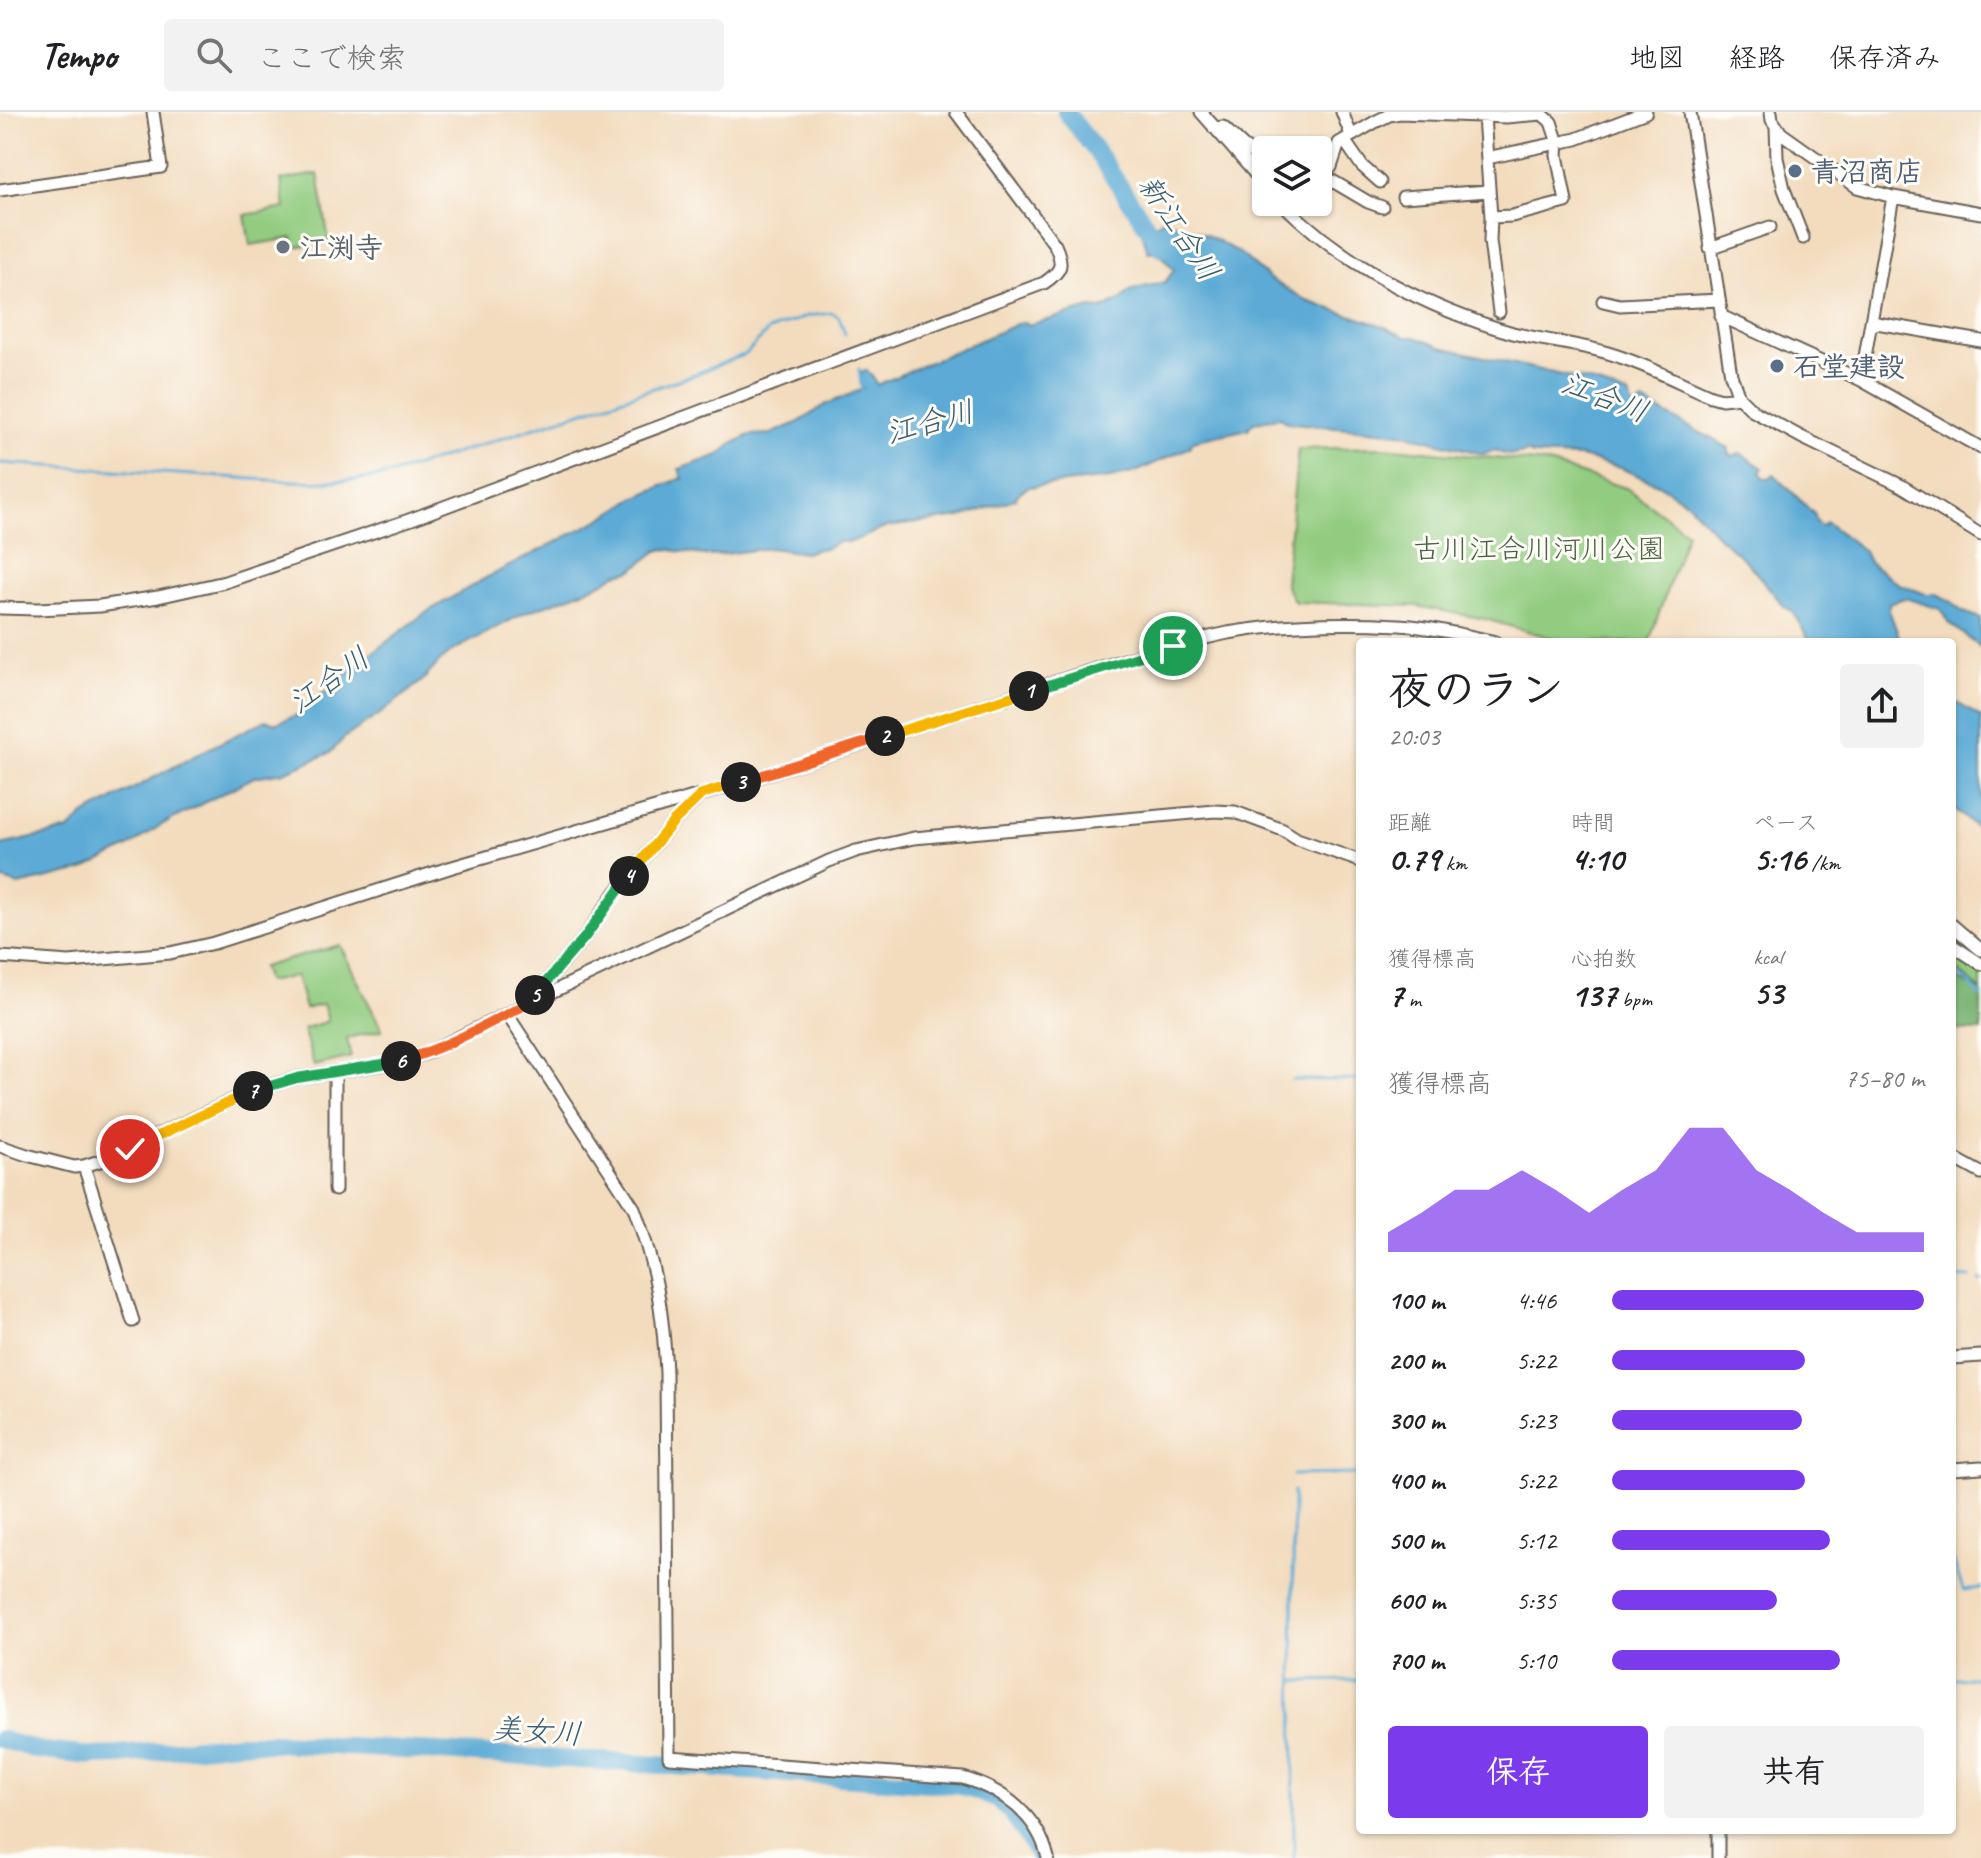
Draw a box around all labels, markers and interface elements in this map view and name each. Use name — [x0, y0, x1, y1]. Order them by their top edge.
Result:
search box — [164, 19, 724, 91]
text: Tempo — [40, 32, 116, 79]
icon: search — [192, 33, 236, 77]
text: ここで検索 — [256, 39, 406, 77]
text: 地図 — [1629, 40, 1685, 75]
text: 経路 — [1729, 40, 1785, 75]
text: 保存済み — [1829, 40, 1941, 75]
map controls — [1252, 136, 1332, 216]
button: layers — [1252, 136, 1332, 216]
place label: 青沼商店 — [1811, 154, 1923, 189]
marker: 青沼商店 — [1786, 162, 1804, 180]
water label: 新江合川 — [1130, 168, 1228, 288]
place label: 江渕寺 — [299, 230, 383, 265]
marker: 江渕寺 — [274, 238, 292, 256]
place label: 石堂建設 — [1793, 349, 1905, 384]
marker: 石堂建設 — [1768, 357, 1786, 375]
water label: 江合川 — [1556, 363, 1654, 431]
water label: 江合川 — [882, 392, 978, 452]
park label: 古川江合川河川公園 — [1413, 531, 1665, 566]
pin — [1139, 612, 1207, 680]
icon: arrive — [1151, 624, 1195, 668]
water label: 江合川 — [281, 639, 377, 721]
text: 夜のラン — [1388, 662, 1564, 717]
button: share — [1840, 664, 1924, 748]
pin: 1 — [1009, 671, 1049, 711]
text: 1 — [1024, 677, 1034, 705]
pin: 2 — [865, 716, 905, 756]
text: 20:03 — [1388, 720, 1440, 753]
text: 2 — [880, 722, 890, 750]
pin: 3 — [721, 762, 761, 802]
text: 3 — [736, 768, 746, 796]
text: 距離 — [1388, 809, 1432, 837]
text: 時間 — [1571, 809, 1615, 837]
text: ペース — [1753, 809, 1818, 837]
text: 0.79 — [1388, 837, 1440, 880]
text: 4:10 — [1571, 837, 1623, 880]
text: 5:16 — [1753, 837, 1806, 880]
text: km — [1440, 849, 1467, 877]
text: /km — [1806, 849, 1840, 877]
pin: 4 — [609, 856, 649, 896]
text: 4 — [624, 862, 634, 890]
text: kcal — [1753, 943, 1782, 971]
text: 獲得標高 — [1388, 945, 1476, 973]
text: 心拍数 — [1571, 945, 1637, 973]
text: 53 — [1753, 971, 1783, 1014]
text: 7 — [1388, 973, 1403, 1016]
text: 137 — [1571, 973, 1616, 1016]
pin: 5 — [515, 975, 555, 1015]
text: 5 — [530, 981, 540, 1009]
text: m — [1403, 985, 1421, 1013]
text: bpm — [1616, 985, 1652, 1013]
pin: 6 — [381, 1041, 421, 1081]
text: 6 — [396, 1047, 406, 1075]
text: 75–80 m — [1845, 1062, 1924, 1095]
text: 獲得標高 — [1388, 1067, 1492, 1100]
pin: 7 — [233, 1071, 273, 1111]
text: 7 — [248, 1077, 258, 1105]
pin — [96, 1115, 164, 1183]
icon: check — [108, 1127, 152, 1171]
text: 100 m — [1388, 1284, 1444, 1317]
text: 4:46 — [1516, 1284, 1556, 1317]
text: 200 m — [1388, 1344, 1444, 1377]
text: 5:22 — [1516, 1344, 1556, 1377]
text: 300 m — [1388, 1404, 1444, 1437]
text: 5:23 — [1516, 1404, 1556, 1437]
text: 400 m — [1388, 1464, 1444, 1497]
text: 5:22 — [1516, 1464, 1556, 1497]
text: 500 m — [1388, 1524, 1444, 1557]
text: 5:12 — [1516, 1524, 1556, 1557]
text: 600 m — [1388, 1584, 1445, 1617]
text: 5:35 — [1516, 1584, 1556, 1617]
text: 700 m — [1388, 1644, 1444, 1677]
text: 5:10 — [1516, 1644, 1556, 1677]
water label: 美女川 — [491, 1709, 583, 1753]
button: 保存 — [1388, 1726, 1648, 1818]
button: 共有 — [1664, 1726, 1924, 1818]

